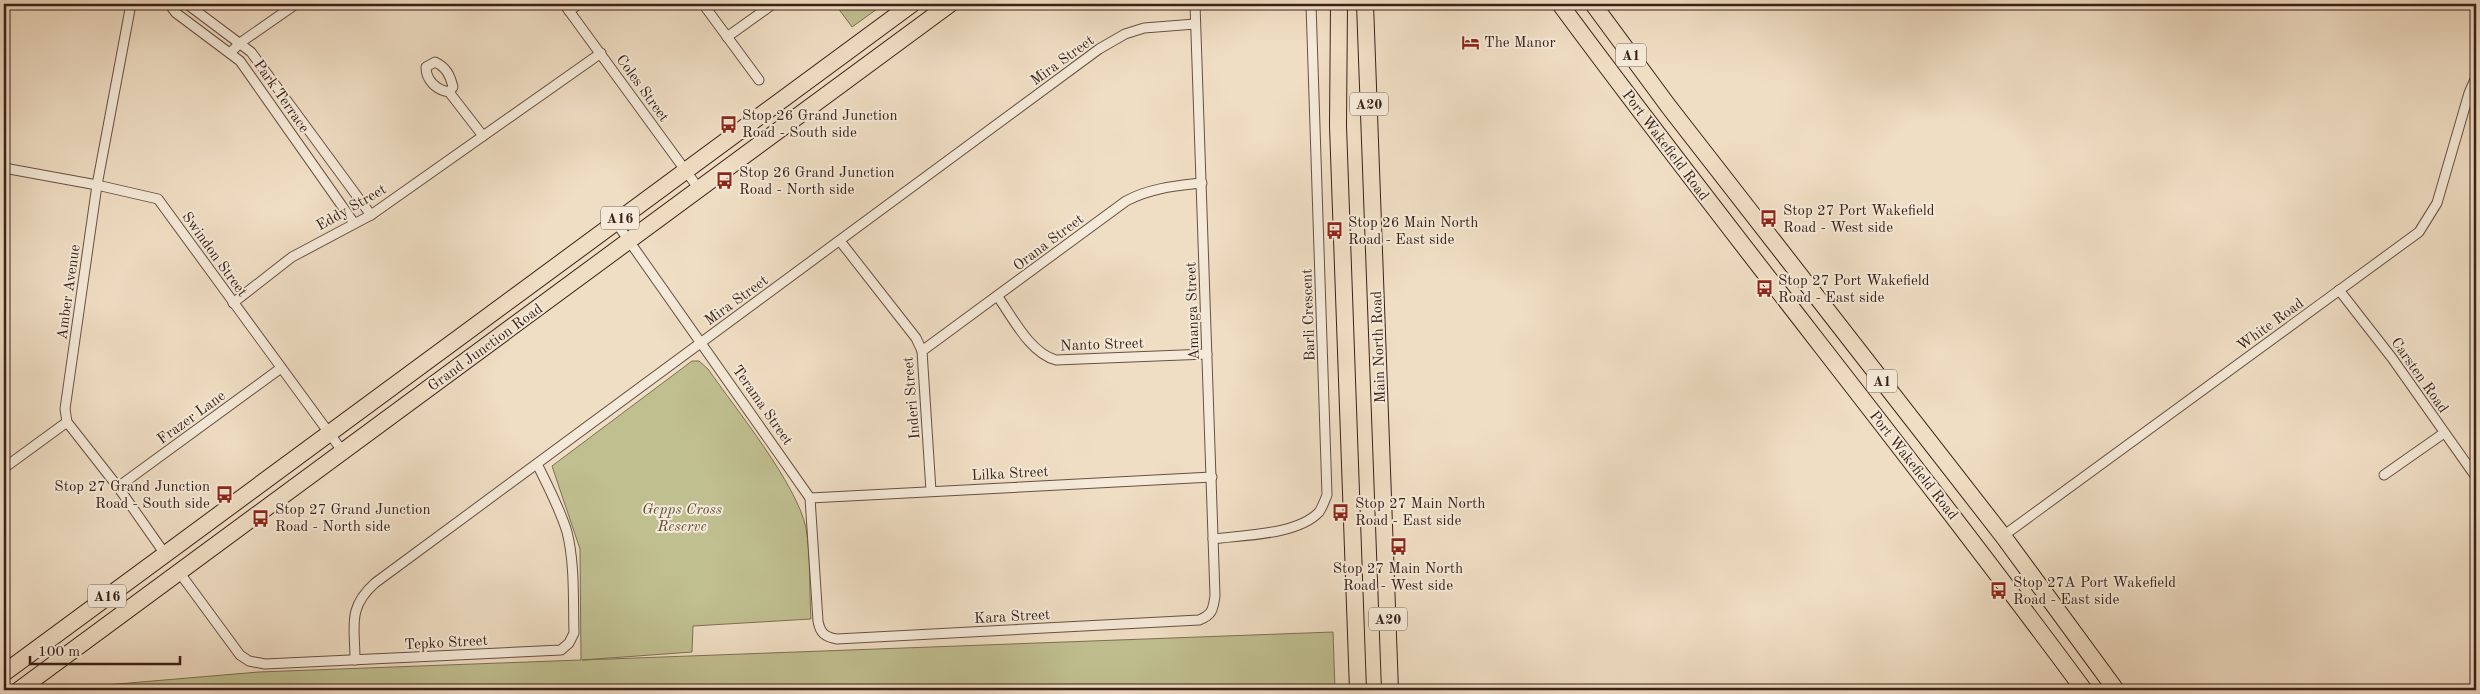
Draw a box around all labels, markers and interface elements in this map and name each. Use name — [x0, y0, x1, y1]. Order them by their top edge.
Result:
hotel icon: The Manor — [1460, 32, 1480, 52]
street label: Mira Street — [1028, 33, 1097, 89]
place label: The Manor — [1484, 36, 1556, 51]
road number: A1 — [1616, 44, 1646, 66]
street label: Coles Street — [613, 53, 671, 125]
street label: Park Terrace — [250, 58, 311, 136]
street label: Port Wakefield Road — [1619, 88, 1711, 204]
road number: A20 — [1350, 92, 1388, 116]
place label: Stop 26 Grand Junction Road - South side — [742, 109, 898, 141]
bus stop icon: Stop 26 Grand Junction Road - South side — [718, 114, 738, 134]
place label: Stop 26 Grand Junction Road - North side — [739, 166, 895, 198]
bus stop icon: Stop 26 Grand Junction Road - North side — [715, 171, 735, 191]
street label: Eddy Street — [314, 182, 389, 234]
place label: Stop 27 Port Wakefield Road - West side — [1783, 204, 1935, 236]
road number: A16 — [601, 207, 639, 230]
bus stop icon: Stop 27 Port Wakefield Road - West side — [1759, 209, 1779, 229]
street label: Swindon Street — [178, 210, 249, 300]
street label: Orana Street — [1011, 212, 1087, 274]
place label: Stop 26 Main North Road - East side — [1348, 216, 1478, 248]
bus stop icon: Stop 26 Main North Road - East side — [1324, 221, 1344, 241]
street label: Amber Avenue — [55, 244, 84, 341]
street label: Amanga Street — [1184, 262, 1203, 360]
street label: Barli Crescent — [1300, 268, 1319, 361]
street label: Mira Street — [702, 273, 771, 329]
place label: Stop 27 Port Wakefield Road - East side — [1778, 274, 1930, 306]
bus stop icon: Stop 27 Port Wakefield Road - East side — [1754, 279, 1774, 299]
street label: Main North Road — [1370, 290, 1389, 403]
street label: White Road — [2235, 296, 2307, 354]
street label: Grand Junction Road — [426, 302, 546, 395]
street label: Carsten Road — [2387, 336, 2450, 416]
street label: Nanto Street — [1060, 337, 1144, 354]
street label: Inderi Street — [901, 356, 924, 440]
street label: Terama Street — [729, 363, 795, 448]
road number: A1 — [1867, 370, 1897, 392]
street label: Frazer Lane — [155, 389, 229, 448]
street label: Port Wakefield Road — [1866, 409, 1960, 523]
street label: Lilka Street — [971, 465, 1049, 484]
place label: Stop 27 Grand Junction Road - South side — [54, 480, 210, 512]
bus stop icon: Stop 27 Grand Junction Road - South side — [214, 485, 234, 505]
place label: Stop 27 Main North Road - East side — [1355, 497, 1485, 529]
bus stop icon: Stop 27 Main North Road - East side — [1331, 502, 1351, 522]
place label: Stop 27 Grand Junction Road - North side — [275, 503, 431, 535]
park label: Gepps Cross Reserve — [642, 503, 722, 535]
bus stop icon: Stop 27 Grand Junction Road - North side — [251, 508, 271, 528]
bus stop icon: Stop 27 Main North Road - West side — [1388, 537, 1408, 557]
place label: Stop 27 Main North Road - West side — [1333, 562, 1463, 594]
place label: Stop 27A Port Wakefield Road - East side — [2013, 576, 2176, 608]
bus stop icon: Stop 27A Port Wakefield Road - East side — [1989, 581, 2009, 601]
road number: A16 — [88, 584, 126, 608]
street label: Kara Street — [974, 608, 1051, 627]
road number: A20 — [1369, 608, 1407, 630]
scale bar — [30, 634, 180, 666]
street label: Tepko Street — [404, 634, 488, 653]
text: 100 m — [38, 645, 80, 660]

